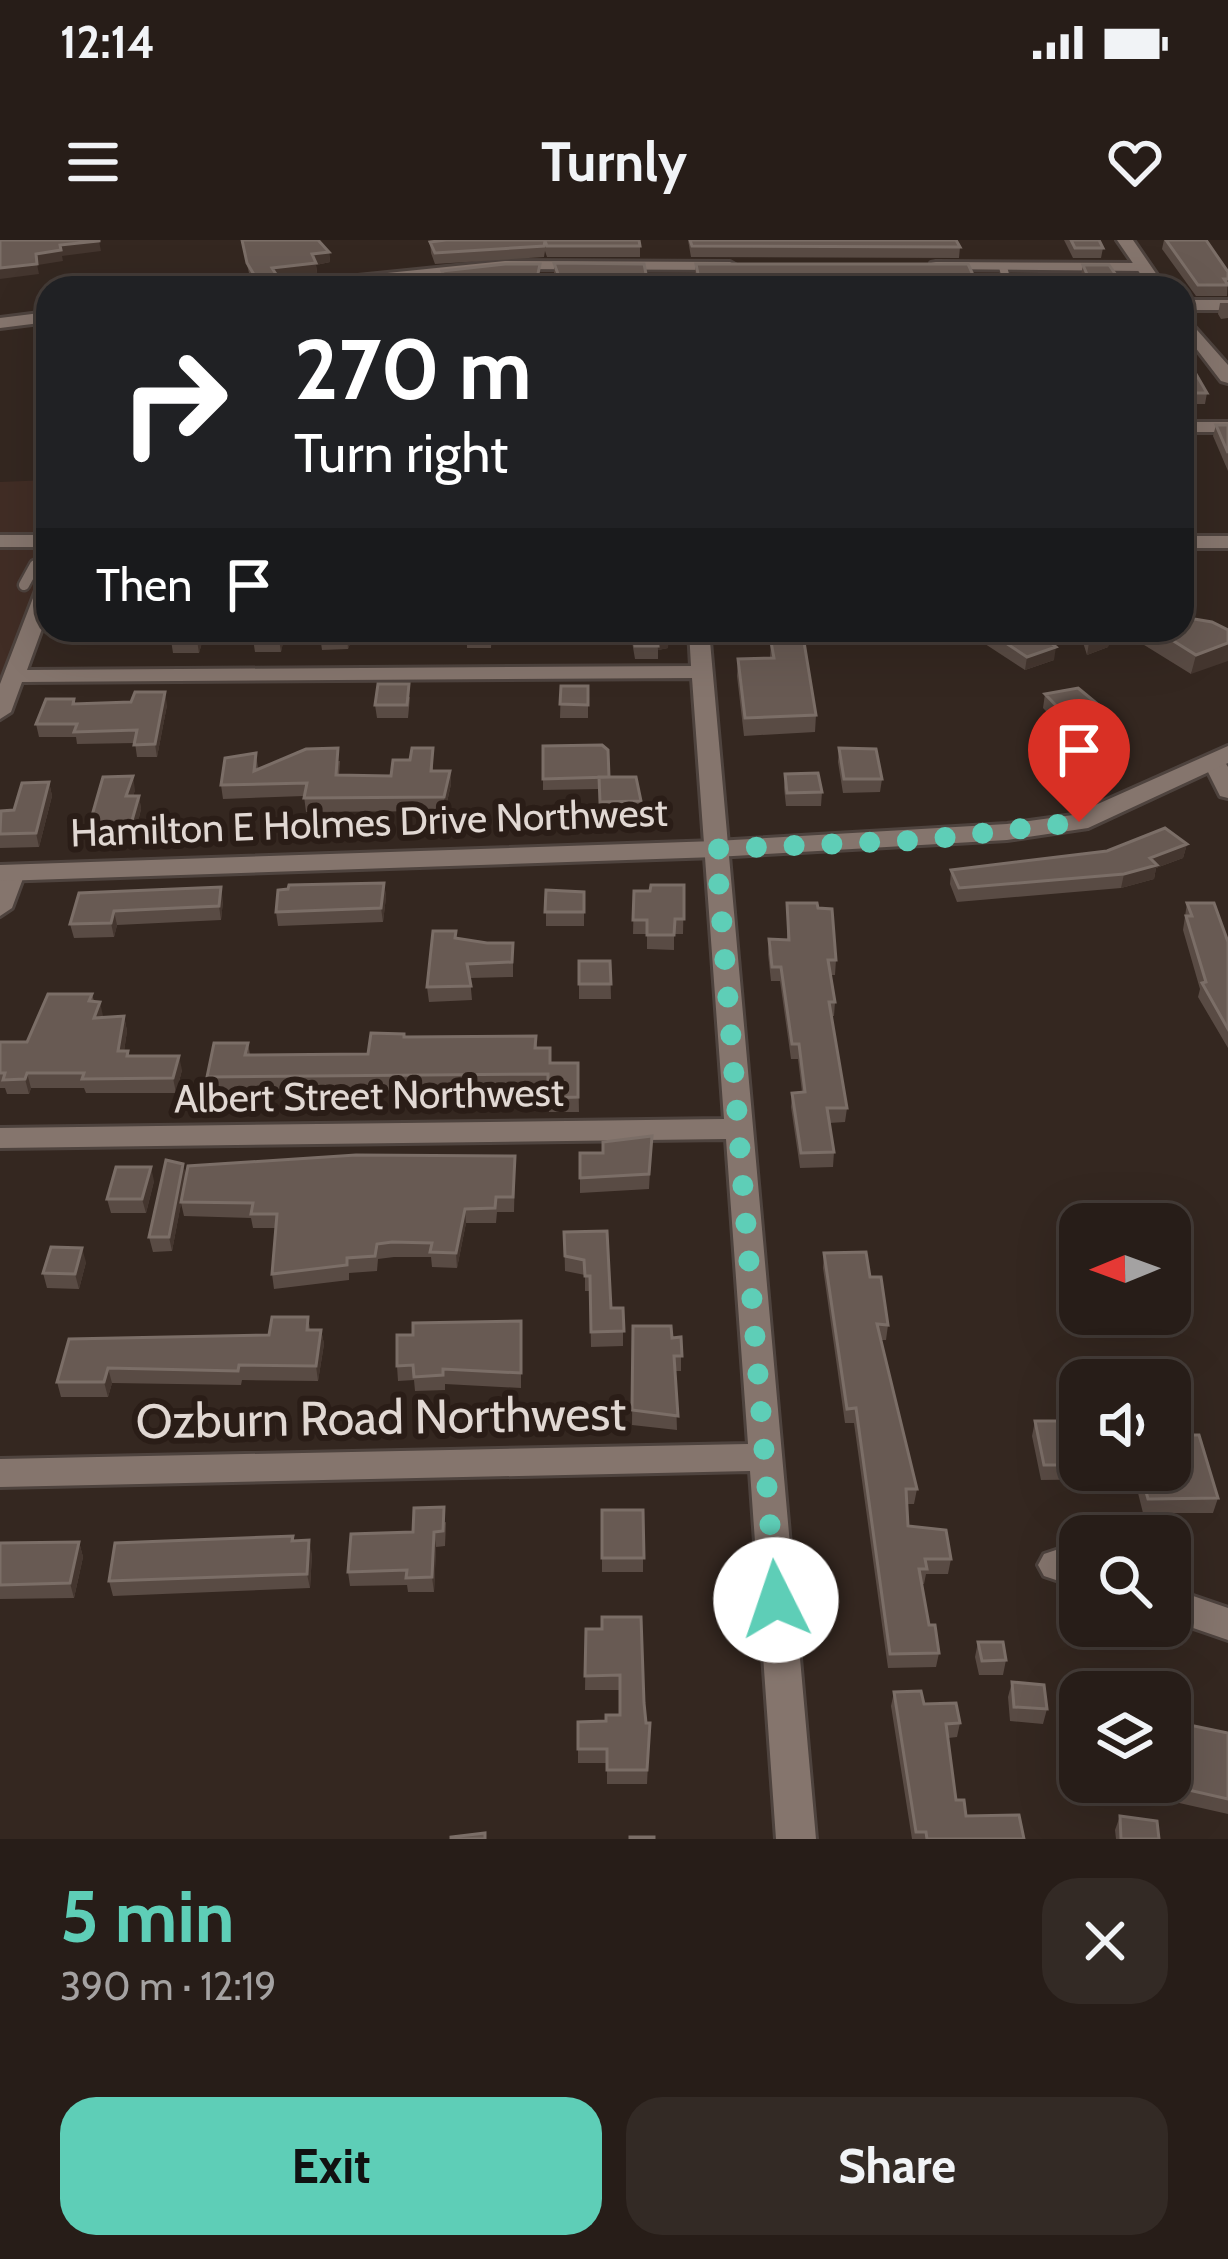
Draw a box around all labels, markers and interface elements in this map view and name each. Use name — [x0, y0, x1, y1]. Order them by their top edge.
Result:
text: 12:14 — [60, 15, 155, 69]
icon: menu — [60, 129, 126, 195]
text: Turnly — [541, 129, 687, 195]
icon: heart — [1102, 129, 1168, 195]
text: 270 m — [294, 318, 532, 420]
icon: right — [96, 324, 252, 480]
text: Turn right — [294, 420, 508, 486]
icon: arrive — [216, 552, 282, 618]
text: Then — [96, 558, 192, 612]
pin — [1028, 699, 1130, 822]
icon: arrive — [1046, 717, 1112, 783]
street label: Hamilton E Holmes Drive Northwest — [69, 788, 669, 856]
street label: Albert Street Northwest — [174, 1068, 564, 1122]
north arrow — [1059, 1203, 1191, 1335]
map controls — [1059, 1203, 1191, 1803]
button: sound — [1059, 1359, 1191, 1491]
street label: Ozburn Road Northwest — [135, 1384, 627, 1450]
button: search — [1059, 1515, 1191, 1647]
position arrow — [713, 1537, 839, 1663]
button: layers — [1059, 1671, 1191, 1803]
text: 5 min — [60, 1873, 234, 1960]
button: close — [1042, 1878, 1168, 2004]
text: 390 m · 12:19 — [60, 1962, 276, 2010]
button: Exit — [60, 2097, 602, 2235]
button: Share — [626, 2097, 1168, 2235]

